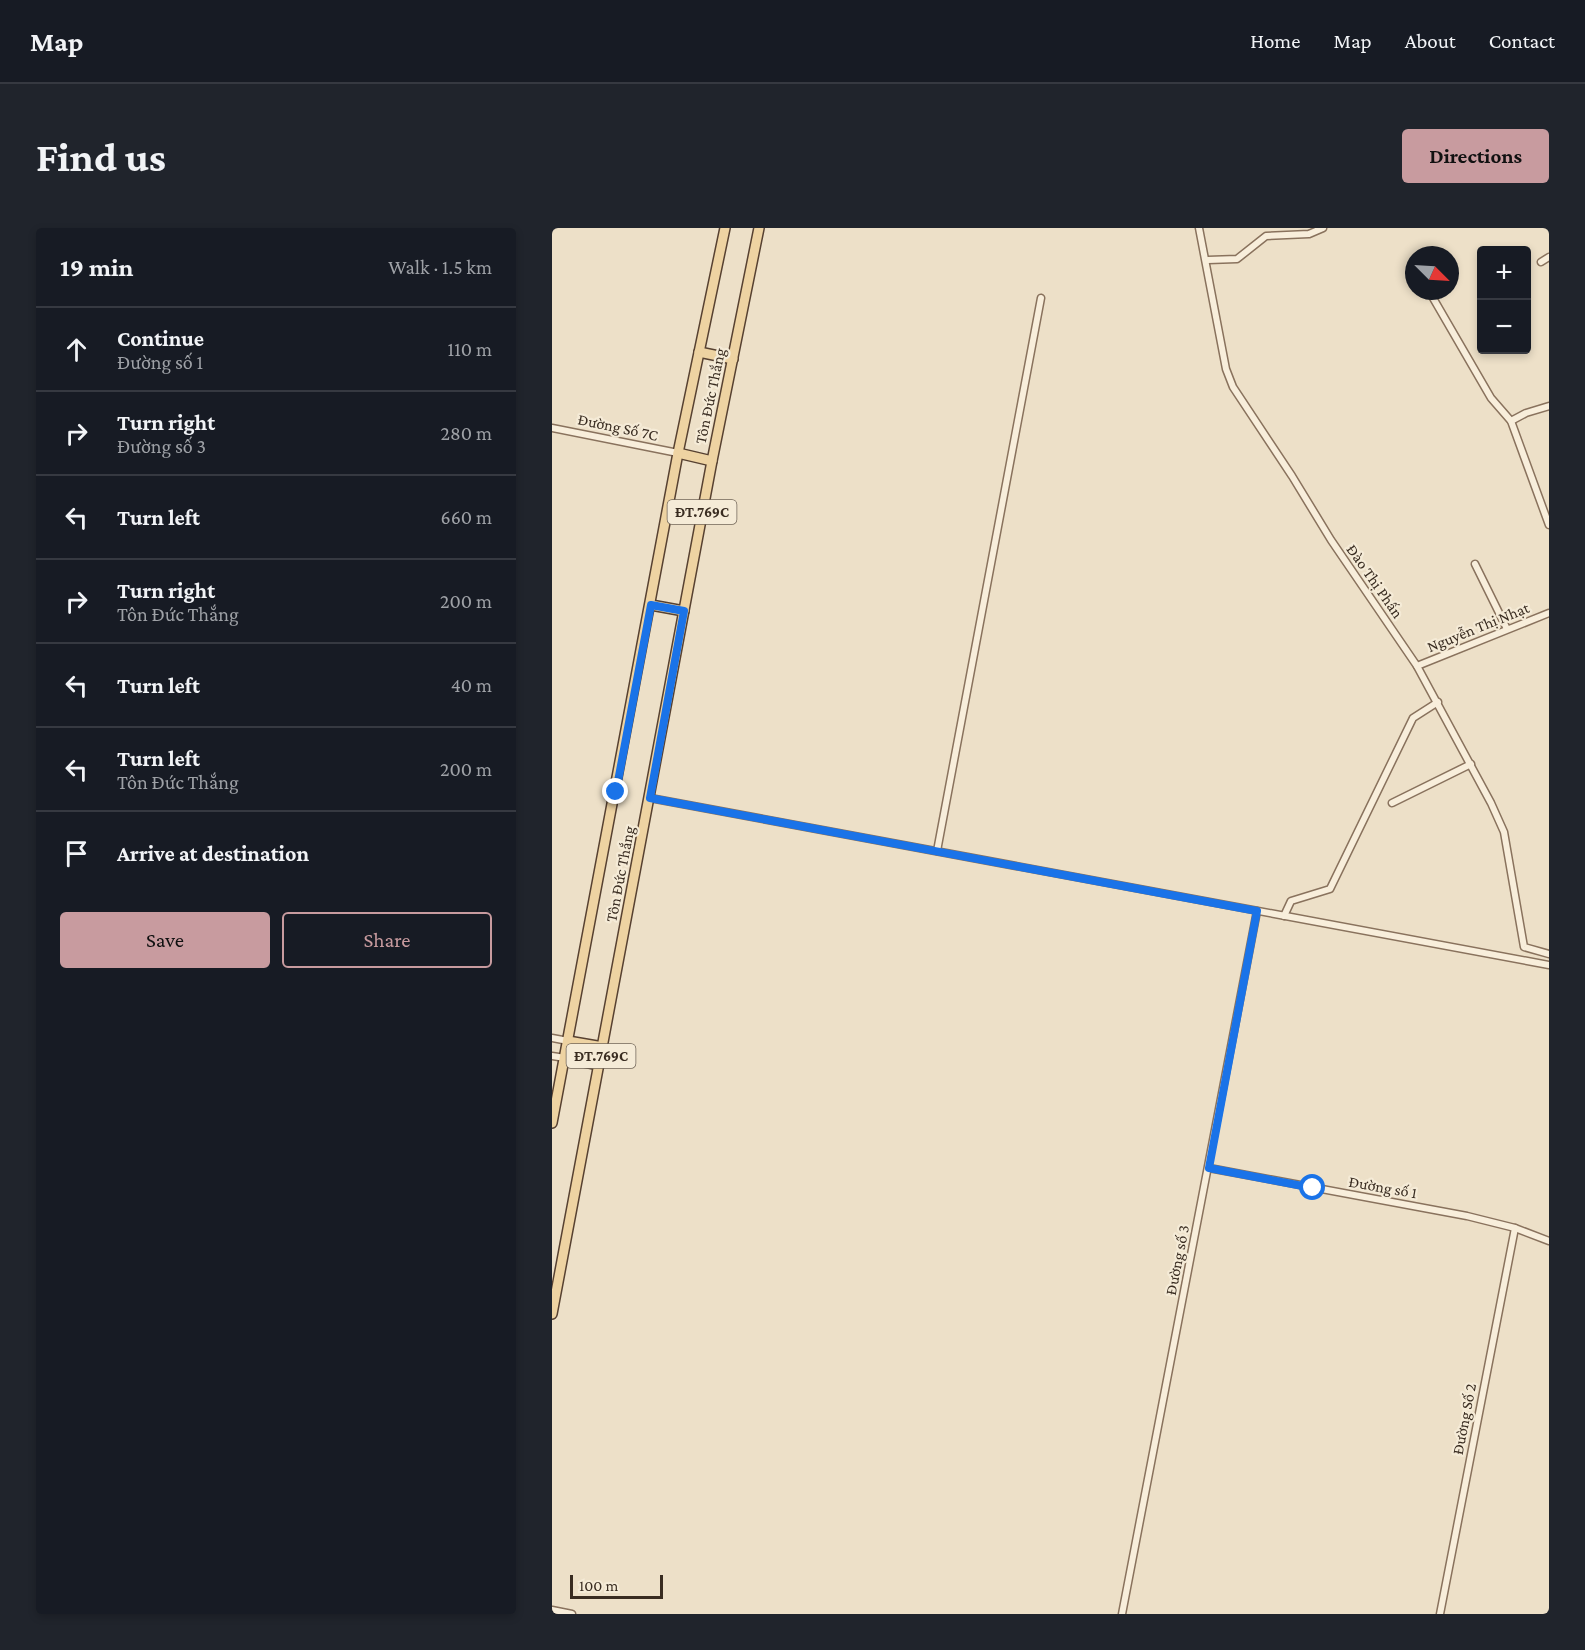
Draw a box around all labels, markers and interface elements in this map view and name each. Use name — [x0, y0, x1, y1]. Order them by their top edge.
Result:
text: Map — [30, 26, 83, 57]
text: Home — [1250, 29, 1300, 53]
text: Map — [1333, 29, 1372, 53]
text: About — [1405, 29, 1456, 53]
text: Contact — [1489, 29, 1555, 53]
button: Directions — [1402, 129, 1549, 183]
text: Find us — [36, 133, 166, 180]
north arrow — [1405, 246, 1459, 300]
map controls — [1477, 246, 1531, 354]
button: + — [1477, 246, 1531, 300]
text: 19 min — [60, 253, 133, 282]
text: Walk · 1.5 km — [388, 256, 492, 278]
button: − — [1477, 300, 1531, 354]
text: Continue — [117, 326, 204, 351]
icon: ahead — [60, 333, 93, 366]
text: 110 m — [448, 338, 492, 360]
street label: Tôn Đức Thắng — [692, 346, 729, 446]
text: Đường số 1 — [117, 351, 203, 373]
text: Turn right — [117, 410, 215, 435]
street label: Đường Số 7C — [576, 410, 660, 445]
icon: right — [60, 417, 93, 450]
text: 280 m — [441, 422, 492, 444]
text: Đường số 3 — [117, 435, 206, 457]
road number: ĐT.769C — [668, 500, 736, 524]
icon: left — [60, 501, 93, 534]
text: Turn left — [117, 505, 200, 530]
text: 660 m — [441, 506, 492, 528]
street label: Đào Thị Phấn — [1343, 541, 1407, 622]
text: Turn right — [117, 578, 215, 603]
icon: right — [60, 585, 93, 618]
text: 200 m — [440, 590, 492, 612]
street label: Nguyễn Thị Nhạt — [1424, 598, 1533, 656]
text: Tôn Đức Thắng — [117, 603, 239, 625]
icon: left — [60, 669, 93, 702]
text: Turn left — [117, 673, 200, 698]
text: 40 m — [451, 674, 492, 696]
text: Turn left — [117, 746, 200, 771]
icon: left — [60, 753, 93, 786]
text: 200 m — [440, 758, 492, 780]
text: Tôn Đức Thắng — [117, 771, 239, 793]
route end — [602, 778, 628, 804]
street label: Tôn Đức Thắng — [602, 824, 639, 924]
icon: arrive — [60, 837, 93, 870]
text: Arrive at destination — [117, 841, 309, 866]
button: Save — [60, 912, 270, 968]
button: Share — [282, 912, 492, 968]
road number: ĐT.769C — [566, 1044, 636, 1068]
street label: Đường số 1 — [1347, 1173, 1418, 1202]
route start — [1299, 1174, 1325, 1200]
street label: Đường số 3 — [1162, 1223, 1193, 1297]
street label: Đường Số 2 — [1449, 1381, 1480, 1456]
scale bar — [570, 1572, 663, 1600]
text: 100 m — [579, 1577, 618, 1594]

